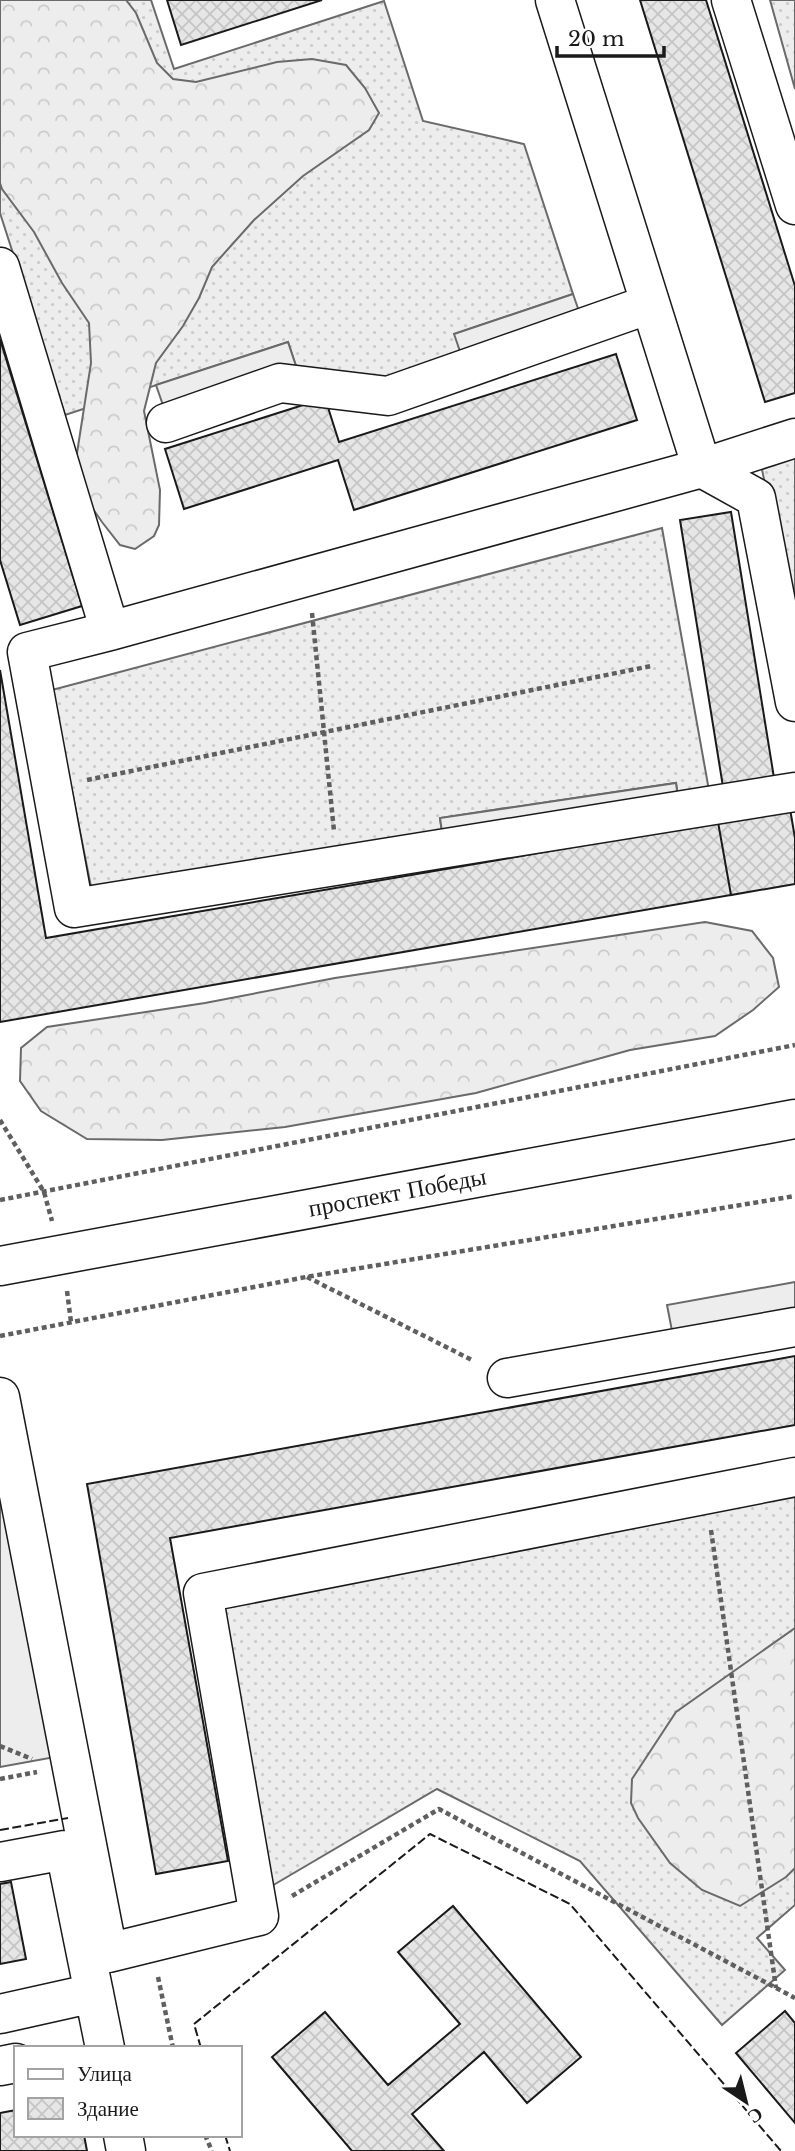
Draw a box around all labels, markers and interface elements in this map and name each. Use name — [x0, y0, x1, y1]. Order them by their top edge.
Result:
scale bar — [557, 14, 664, 58]
text: 20 m — [568, 26, 625, 52]
street label: проспект Победы — [306, 1161, 488, 1223]
legend — [14, 2046, 242, 2137]
text: Улица — [77, 2061, 132, 2087]
north arrow — [711, 2067, 781, 2137]
text: Здание — [77, 2096, 139, 2122]
text: С — [743, 2102, 768, 2129]

